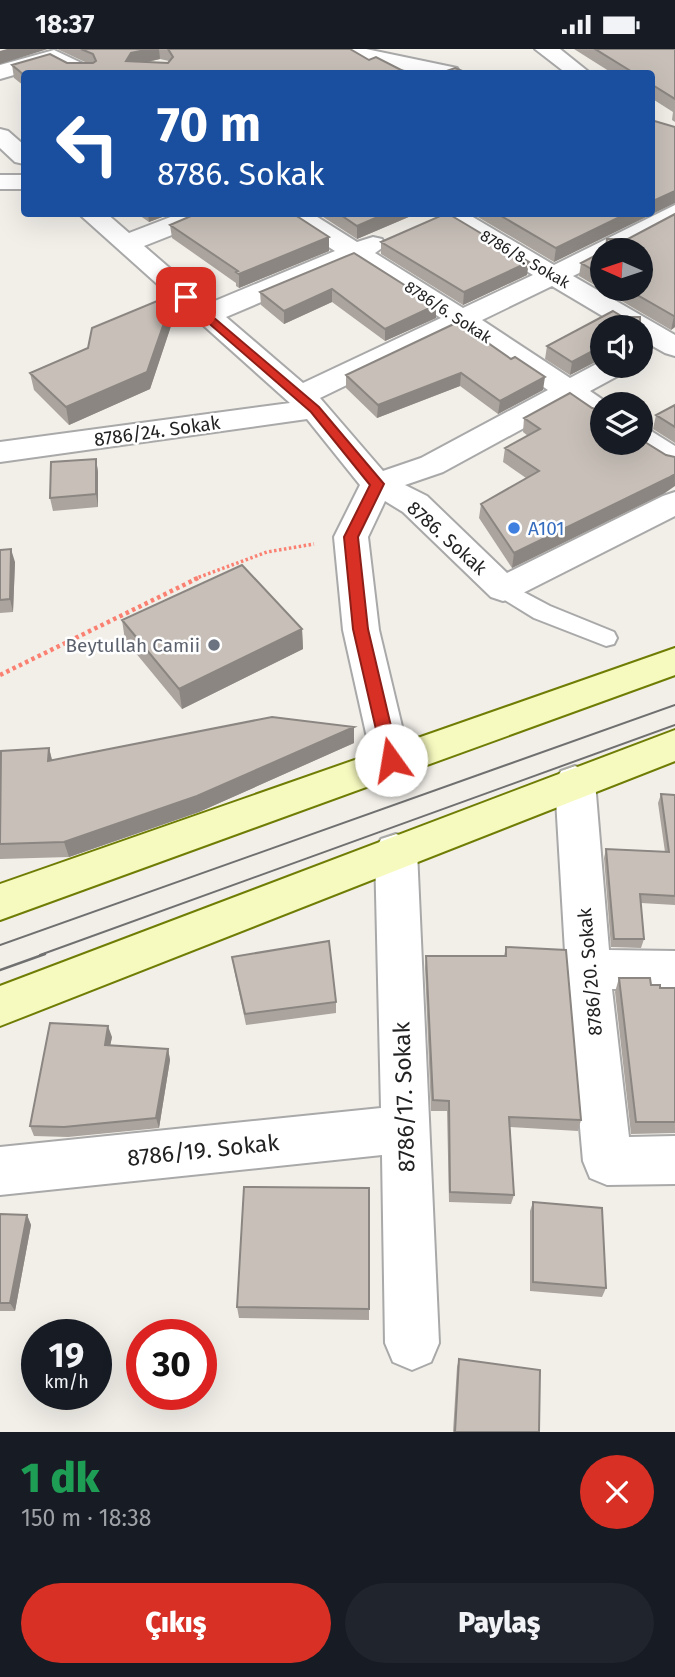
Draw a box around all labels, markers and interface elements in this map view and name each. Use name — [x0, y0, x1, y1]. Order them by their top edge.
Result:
text: 18:37 — [35, 9, 94, 40]
text: 70 m — [157, 95, 261, 154]
icon: left — [42, 98, 133, 189]
text: 8786. Sokak — [157, 155, 324, 193]
street label: 8786/8. Sokak — [477, 226, 574, 293]
north arrow — [590, 238, 653, 301]
map controls — [590, 238, 653, 455]
pin — [156, 267, 216, 327]
street label: 8786/6. Sokak — [401, 277, 496, 348]
icon: arrive — [167, 278, 205, 316]
button: sound — [590, 315, 653, 378]
button: layers — [590, 392, 653, 455]
street label: 8786/24. Sokak — [92, 411, 222, 451]
street label: 8786. Sokak — [402, 496, 492, 580]
place label: A101 — [528, 517, 565, 540]
marker: A101 — [506, 520, 522, 536]
place label: Beytullah Camii — [66, 634, 200, 657]
marker: Beytullah Camii — [206, 637, 222, 653]
position arrow — [354, 723, 428, 797]
street label: 8786/20. Sokak — [573, 907, 607, 1037]
street label: 8786/17. Sokak — [387, 1021, 421, 1173]
street label: 8786/19. Sokak — [126, 1128, 281, 1172]
speed limit sign: 30 — [126, 1319, 217, 1410]
text: 19 — [49, 1334, 84, 1376]
text: km/h — [44, 1371, 89, 1393]
text: 1 dk — [21, 1453, 99, 1503]
button: close — [580, 1455, 654, 1529]
text: 150 m · 18:38 — [21, 1504, 151, 1532]
button: Çıkış — [21, 1583, 331, 1663]
button: Paylaş — [345, 1583, 654, 1663]

